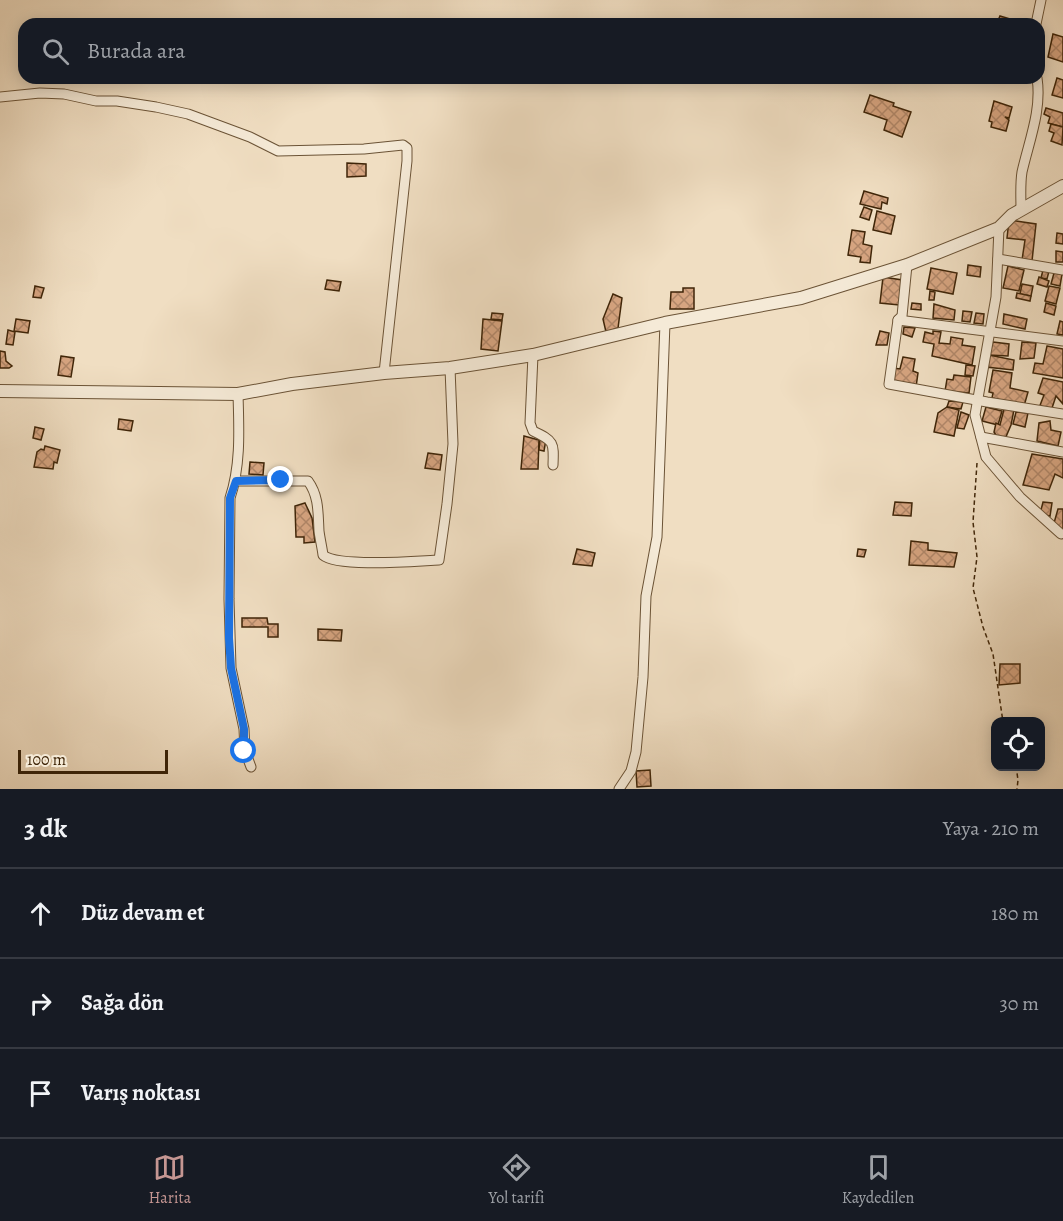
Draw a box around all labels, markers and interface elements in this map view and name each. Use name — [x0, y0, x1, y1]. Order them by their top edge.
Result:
search box — [18, 18, 1045, 84]
icon: search — [39, 35, 72, 68]
text: Burada ara — [87, 36, 186, 66]
route end — [267, 466, 293, 492]
map controls — [991, 717, 1045, 771]
button: locate — [991, 717, 1045, 771]
route start — [230, 737, 256, 763]
scale bar — [18, 747, 168, 774]
text: 100 m — [27, 749, 66, 771]
text: 3 dk — [24, 811, 67, 846]
text: Yaya · 210 m — [943, 815, 1039, 842]
icon: ahead — [24, 897, 57, 930]
text: Düz devam et — [81, 898, 204, 928]
text: 180 m — [991, 900, 1039, 927]
icon: right — [24, 987, 57, 1020]
text: Sağa dön — [81, 988, 164, 1018]
text: 30 m — [999, 990, 1039, 1017]
icon: arrive — [24, 1077, 57, 1110]
text: Varış noktası — [81, 1078, 200, 1108]
tab: Harita — [149, 1151, 191, 1209]
tab: Yol tarifi — [488, 1151, 545, 1209]
tab: Kaydedilen — [842, 1151, 914, 1209]

